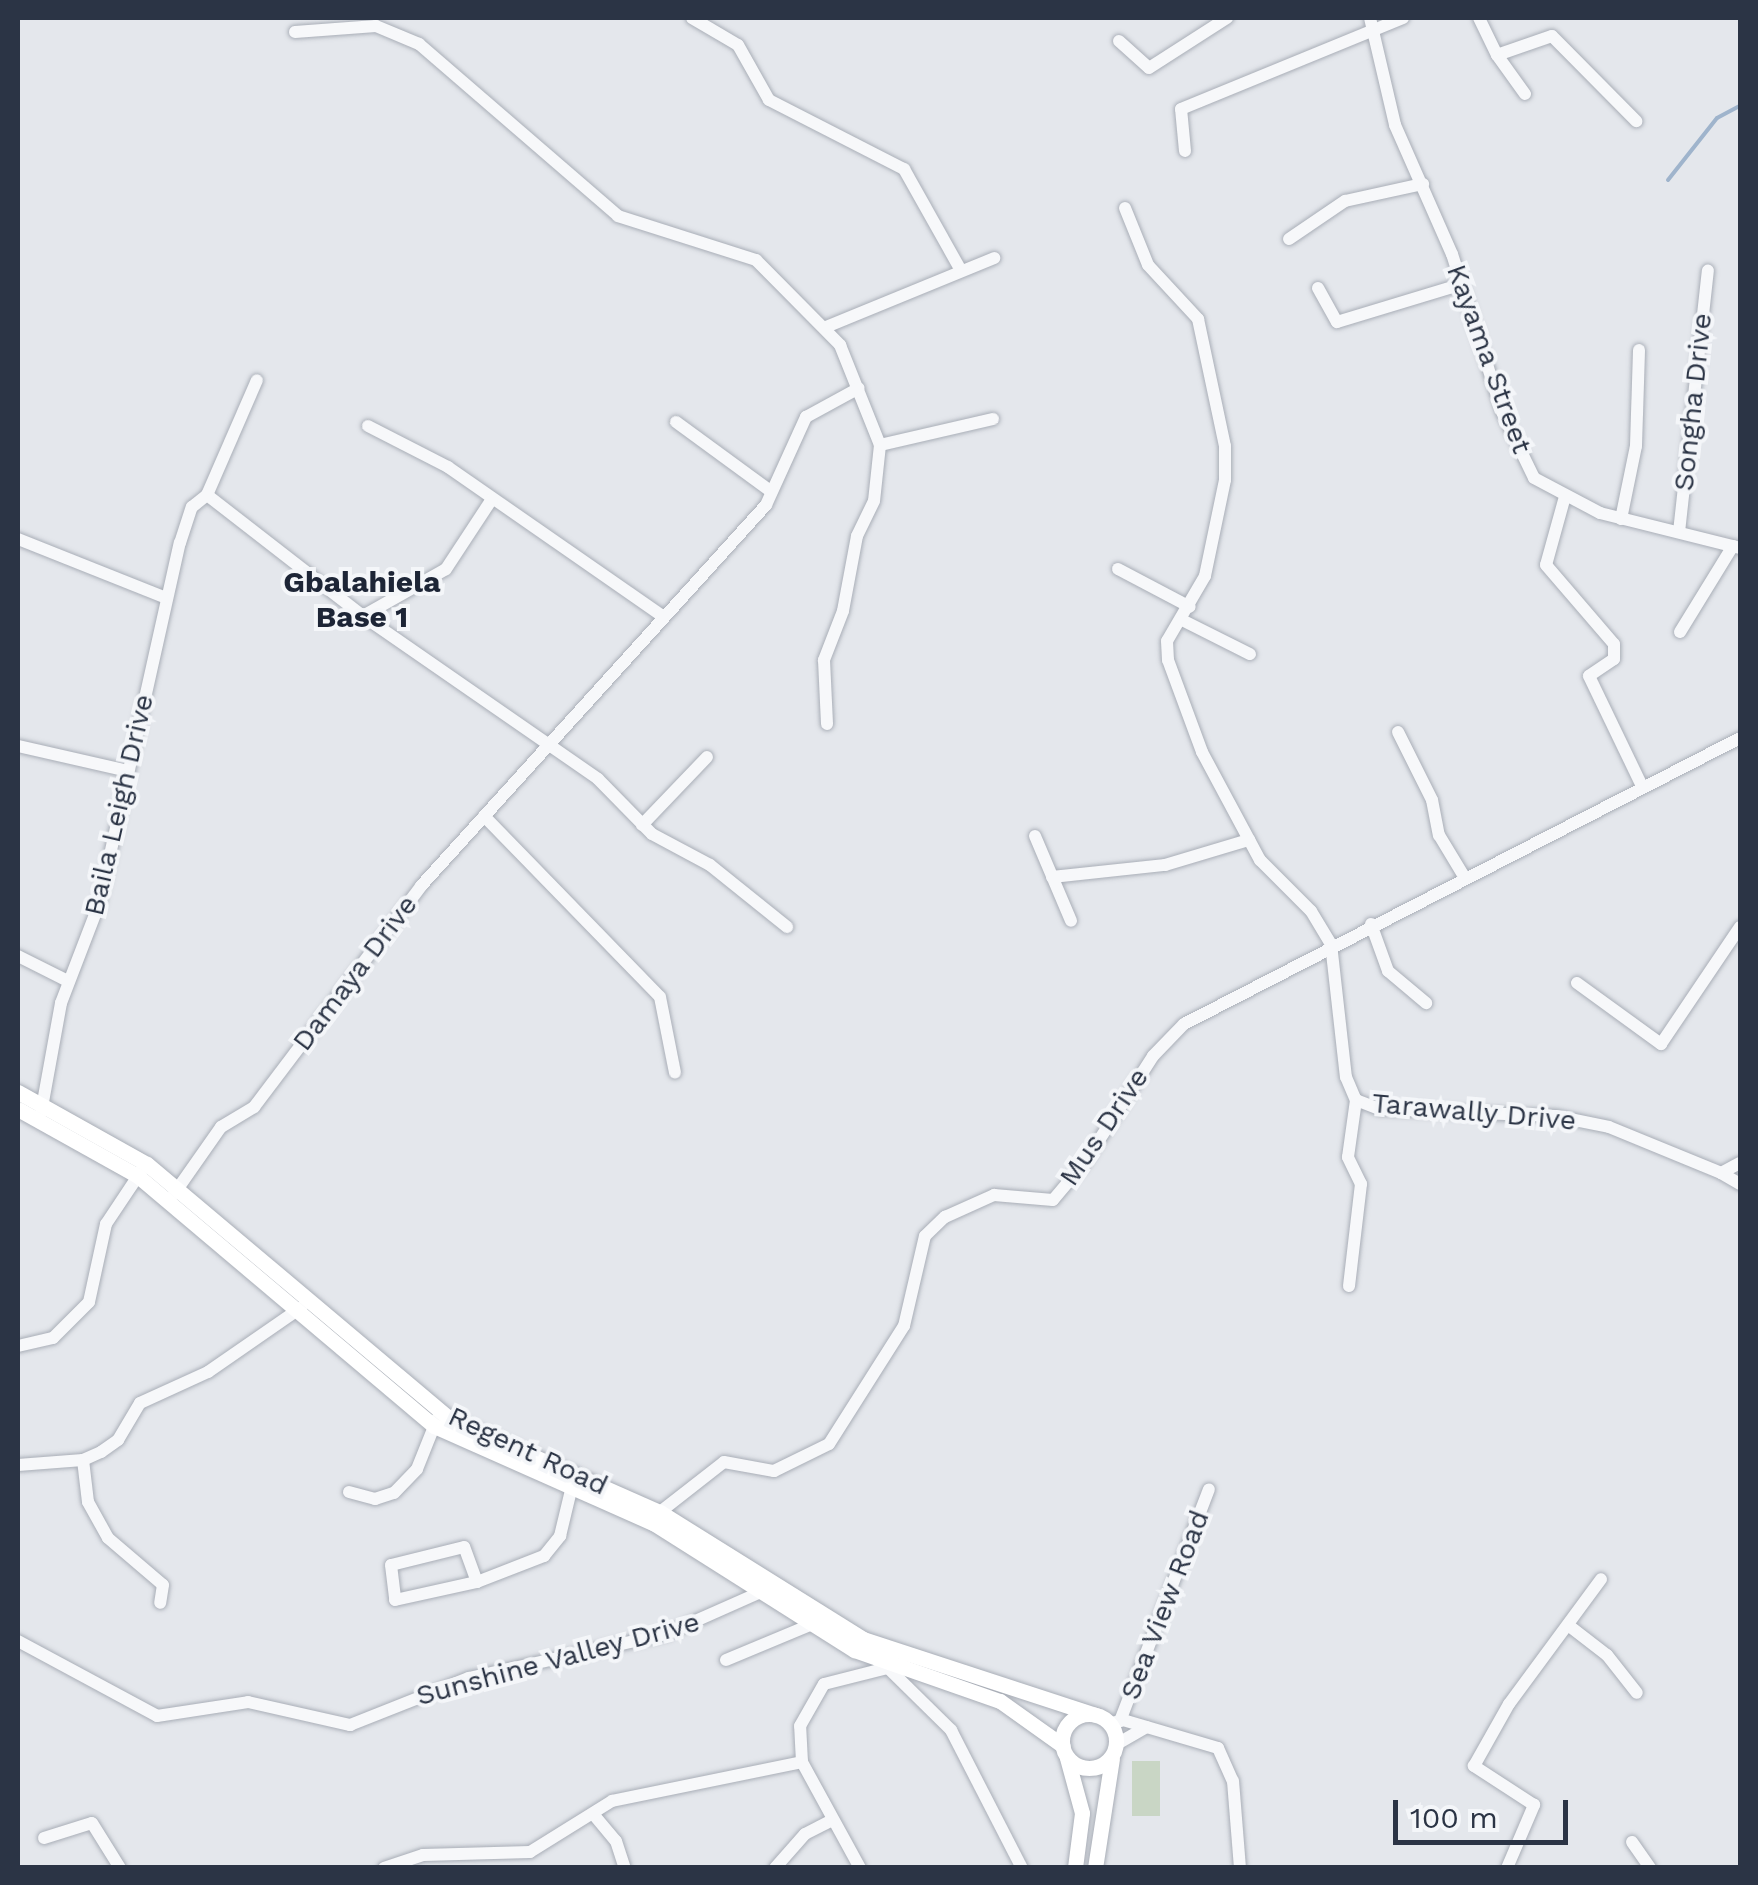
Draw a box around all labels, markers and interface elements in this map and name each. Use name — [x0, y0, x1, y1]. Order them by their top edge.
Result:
street label: Kayama Street — [1439, 260, 1539, 458]
street label: Songha Drive — [1667, 311, 1719, 493]
district label: Gbalahiela Base 1 — [283, 564, 441, 634]
street label: Baila Leigh Drive — [77, 691, 161, 919]
street label: Damaya Drive — [285, 888, 425, 1058]
street label: Mus Drive — [1052, 1062, 1156, 1192]
street label: Tarawally Drive — [1370, 1086, 1578, 1138]
street label: Regent Road — [443, 1399, 613, 1503]
street label: Sea View Road — [1113, 1505, 1217, 1705]
street label: Sunshine Valley Drive — [412, 1605, 704, 1713]
scale bar — [1398, 1780, 1573, 1842]
text: 100 m — [1410, 1800, 1498, 1835]

